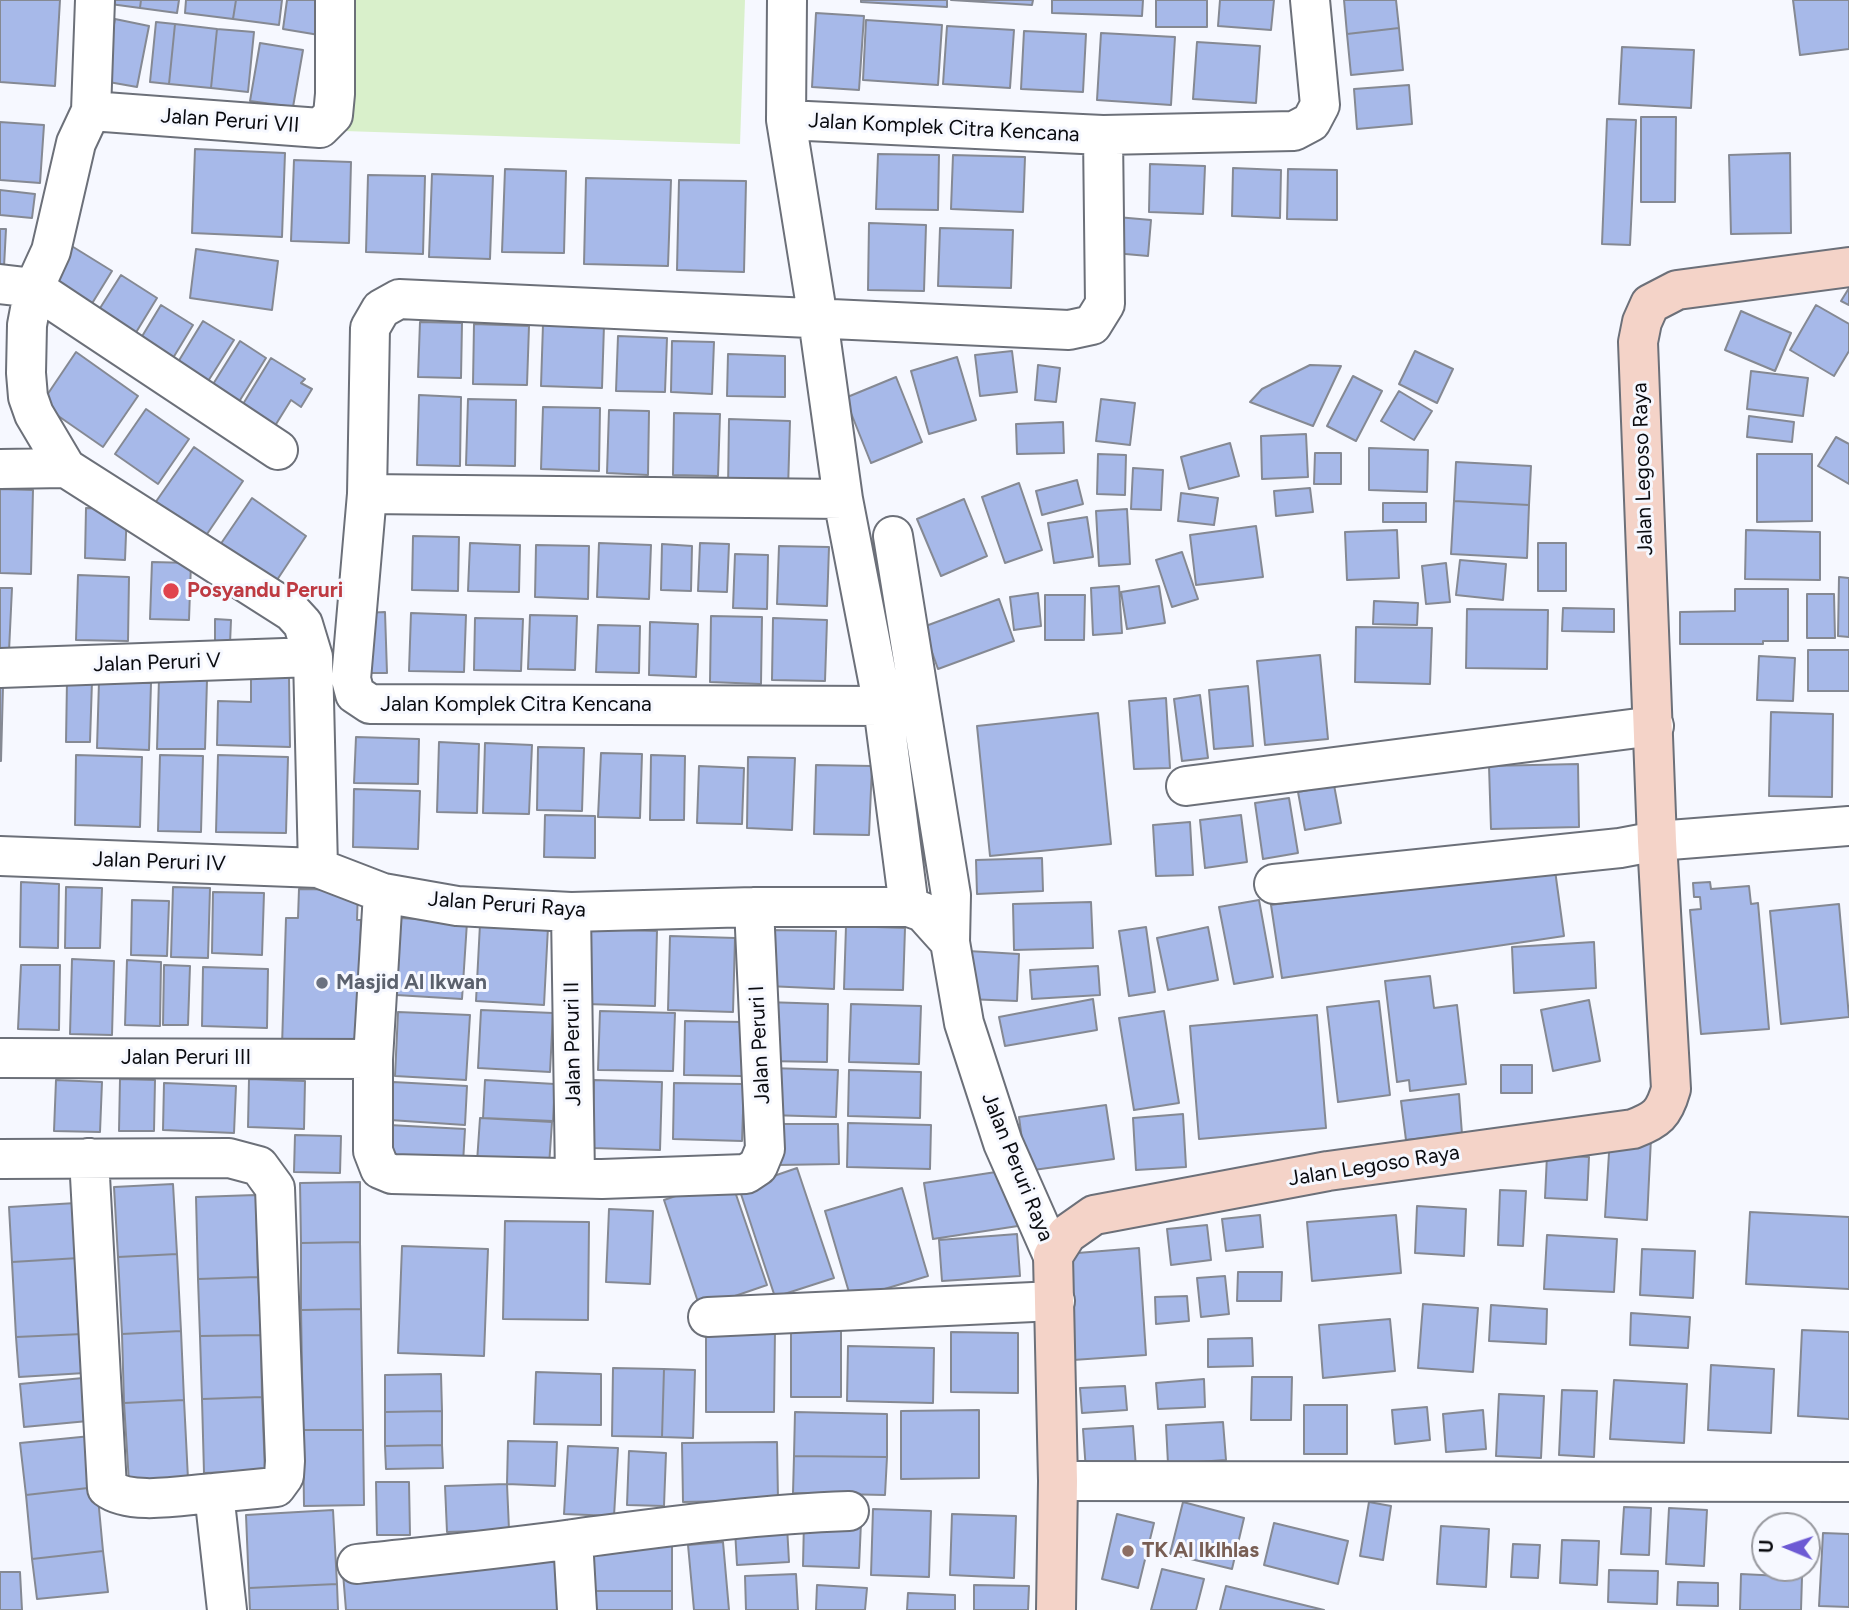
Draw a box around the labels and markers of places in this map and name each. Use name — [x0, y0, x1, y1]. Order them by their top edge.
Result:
place label: Posyandu Peruri — [187, 578, 343, 604]
marker: Posyandu Peruri — [161, 581, 181, 601]
place label: Masjid Al Ikwan — [336, 970, 487, 996]
marker: Masjid Al Ikwan — [314, 975, 330, 991]
place label: TK Al Iklhlas — [1142, 1538, 1259, 1564]
marker: TK Al Iklhlas — [1120, 1543, 1136, 1559]

